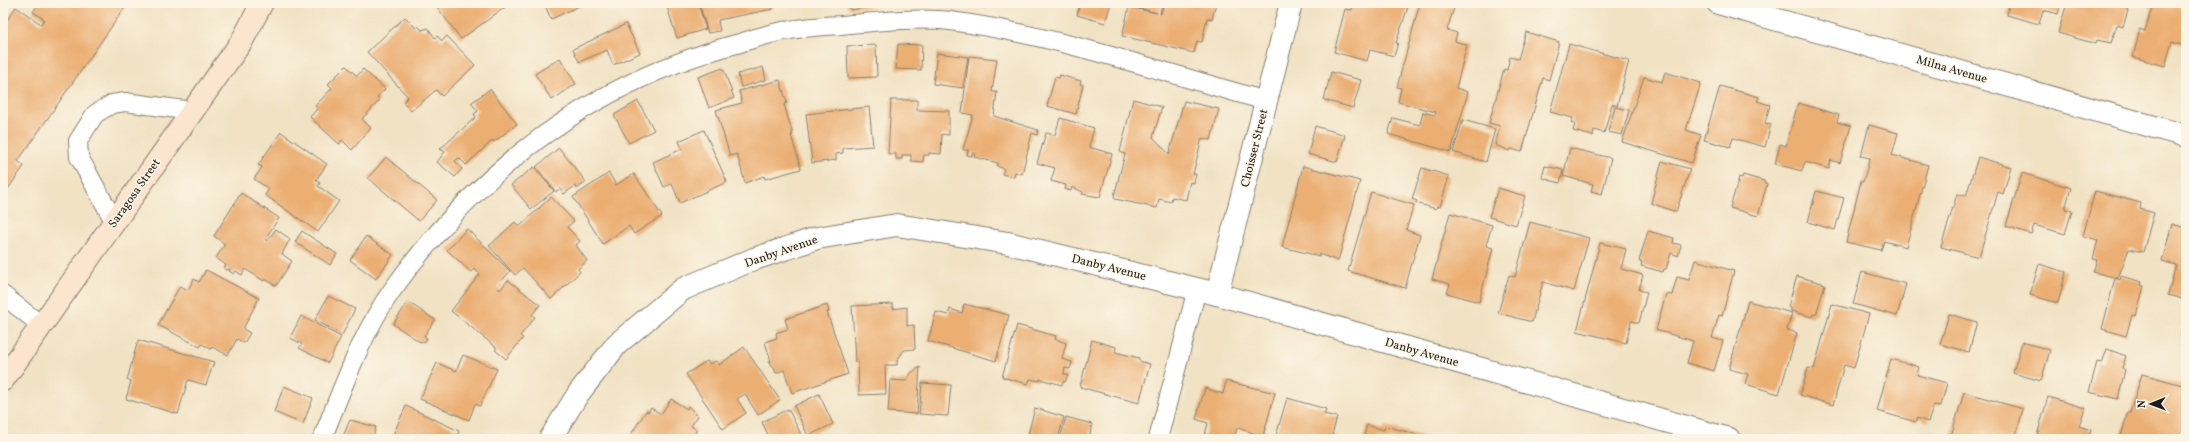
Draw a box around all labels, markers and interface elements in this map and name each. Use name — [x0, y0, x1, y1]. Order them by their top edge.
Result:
street label: Milna Avenue — [1914, 52, 1989, 88]
street label: Choisser Street — [1238, 108, 1272, 189]
street label: Saragosa Street — [105, 156, 165, 231]
street label: Danby Avenue — [743, 232, 820, 272]
street label: Danby Avenue — [1070, 251, 1148, 285]
street label: Danby Avenue — [1383, 335, 1461, 371]
north arrow — [2131, 384, 2171, 424]
text: N — [2135, 400, 2150, 408]

